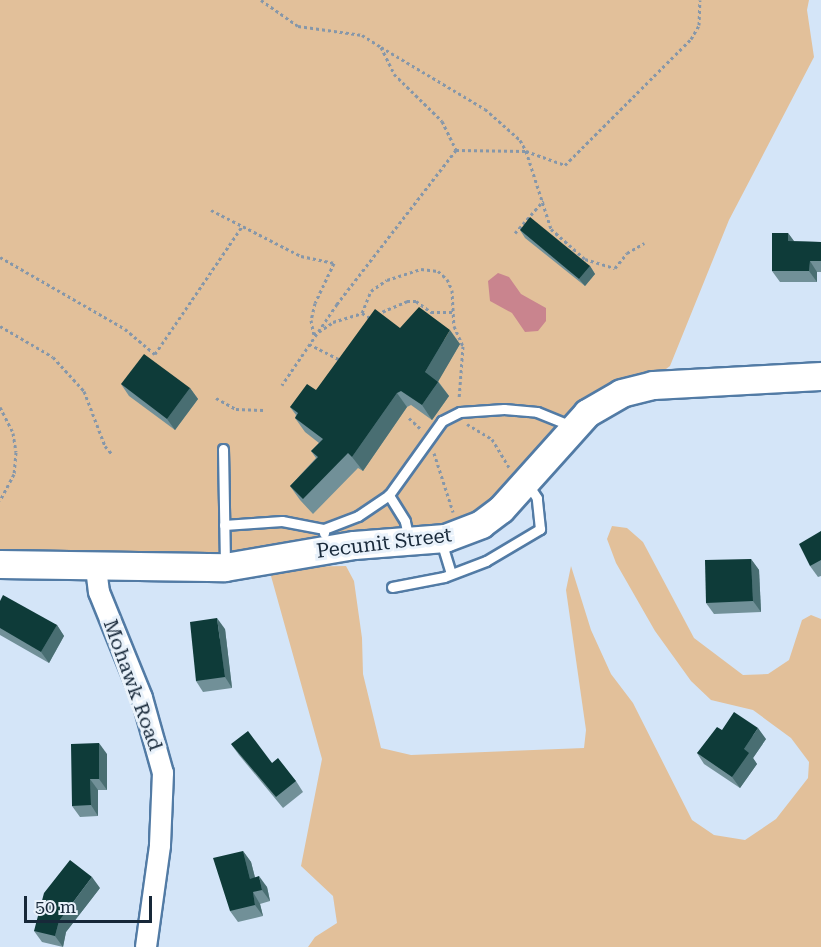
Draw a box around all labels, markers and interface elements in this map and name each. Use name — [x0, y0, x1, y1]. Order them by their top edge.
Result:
street label: Pecunit Street — [315, 523, 453, 563]
street label: Mohawk Road — [98, 616, 168, 754]
scale bar — [27, 884, 154, 922]
text: 50 m — [35, 896, 76, 917]

